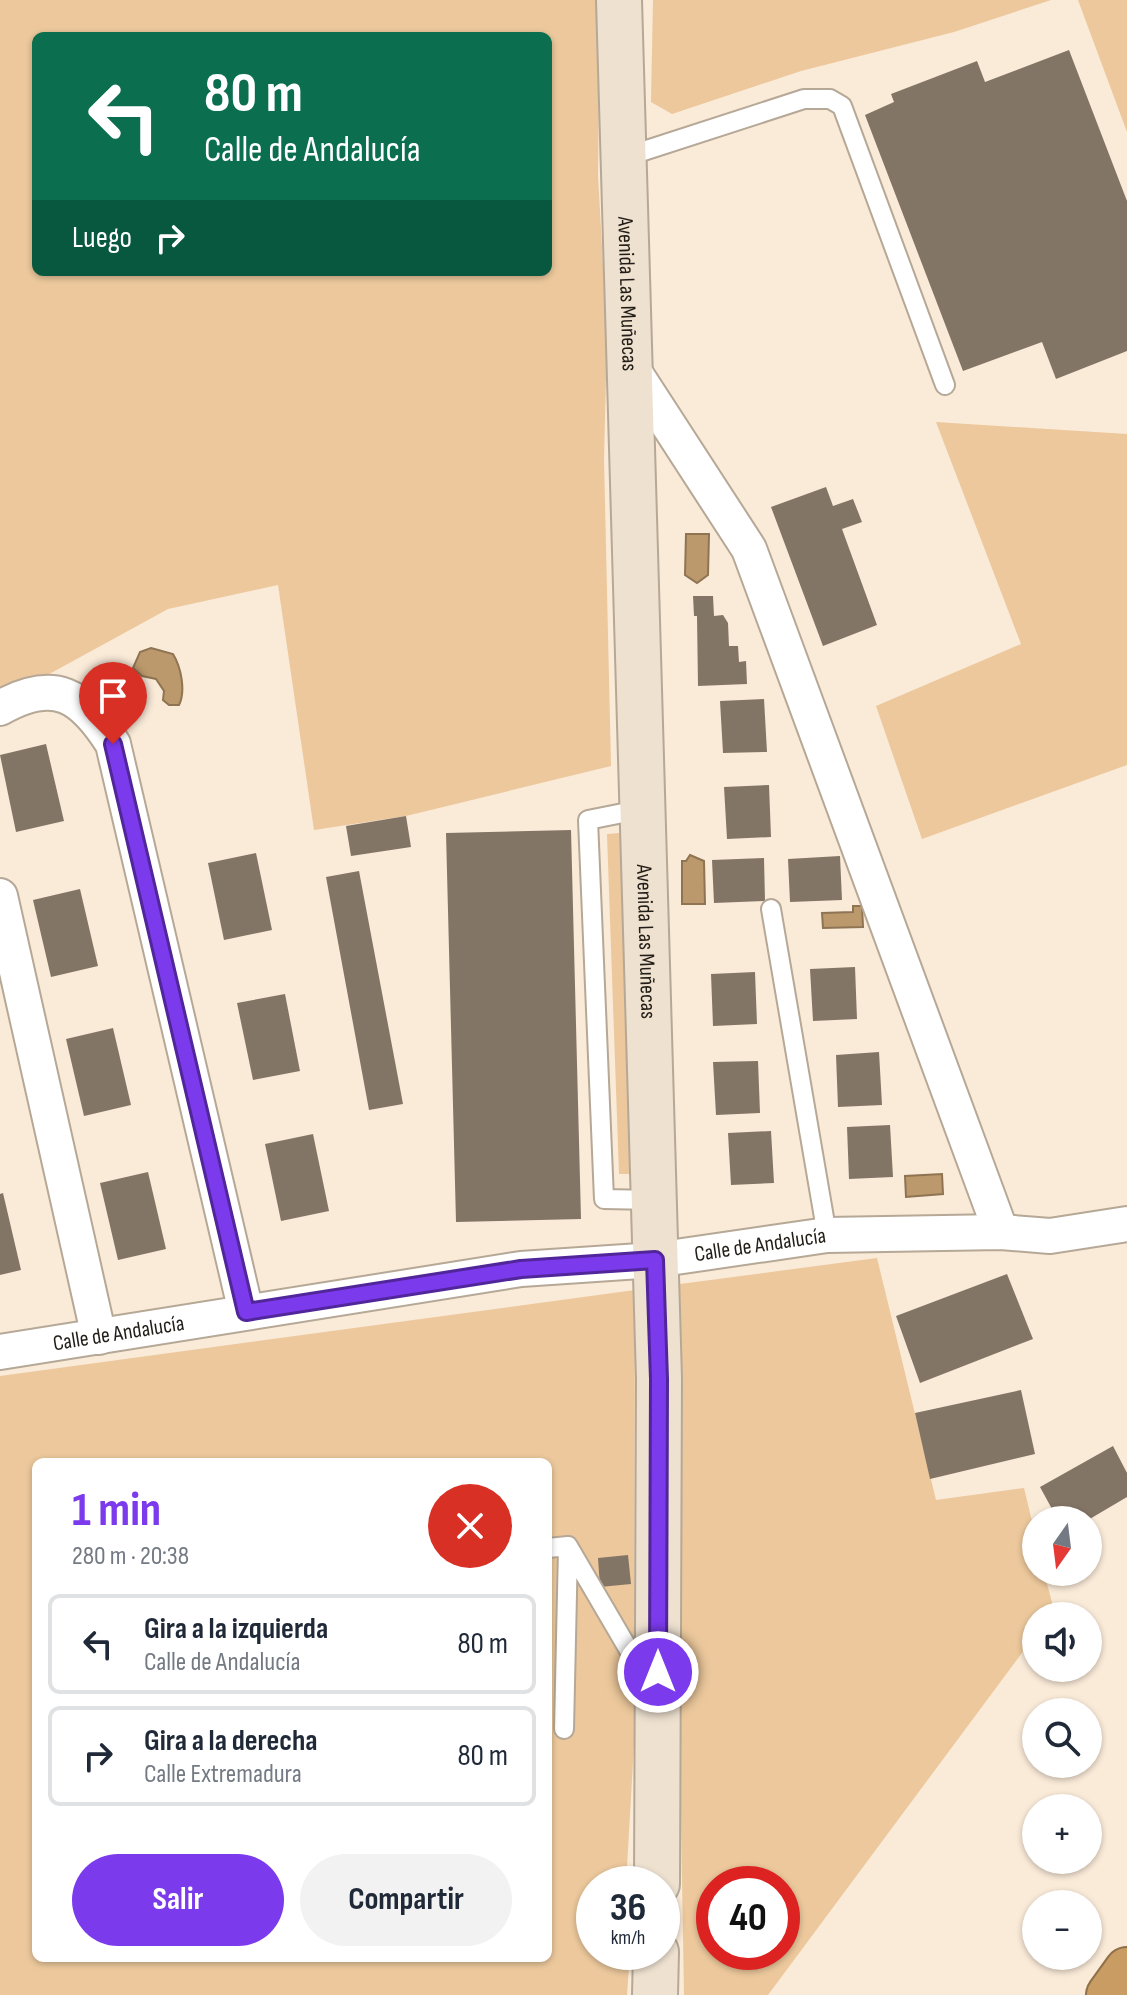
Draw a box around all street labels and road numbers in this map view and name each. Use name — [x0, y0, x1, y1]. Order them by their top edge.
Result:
street label: Avenida Las Muñecas — [612, 215, 643, 372]
street label: Avenida Las Muñecas — [631, 863, 662, 1019]
street label: Calle de Andalucía — [693, 1222, 828, 1268]
street label: Calle de Andalucía — [51, 1309, 186, 1357]

